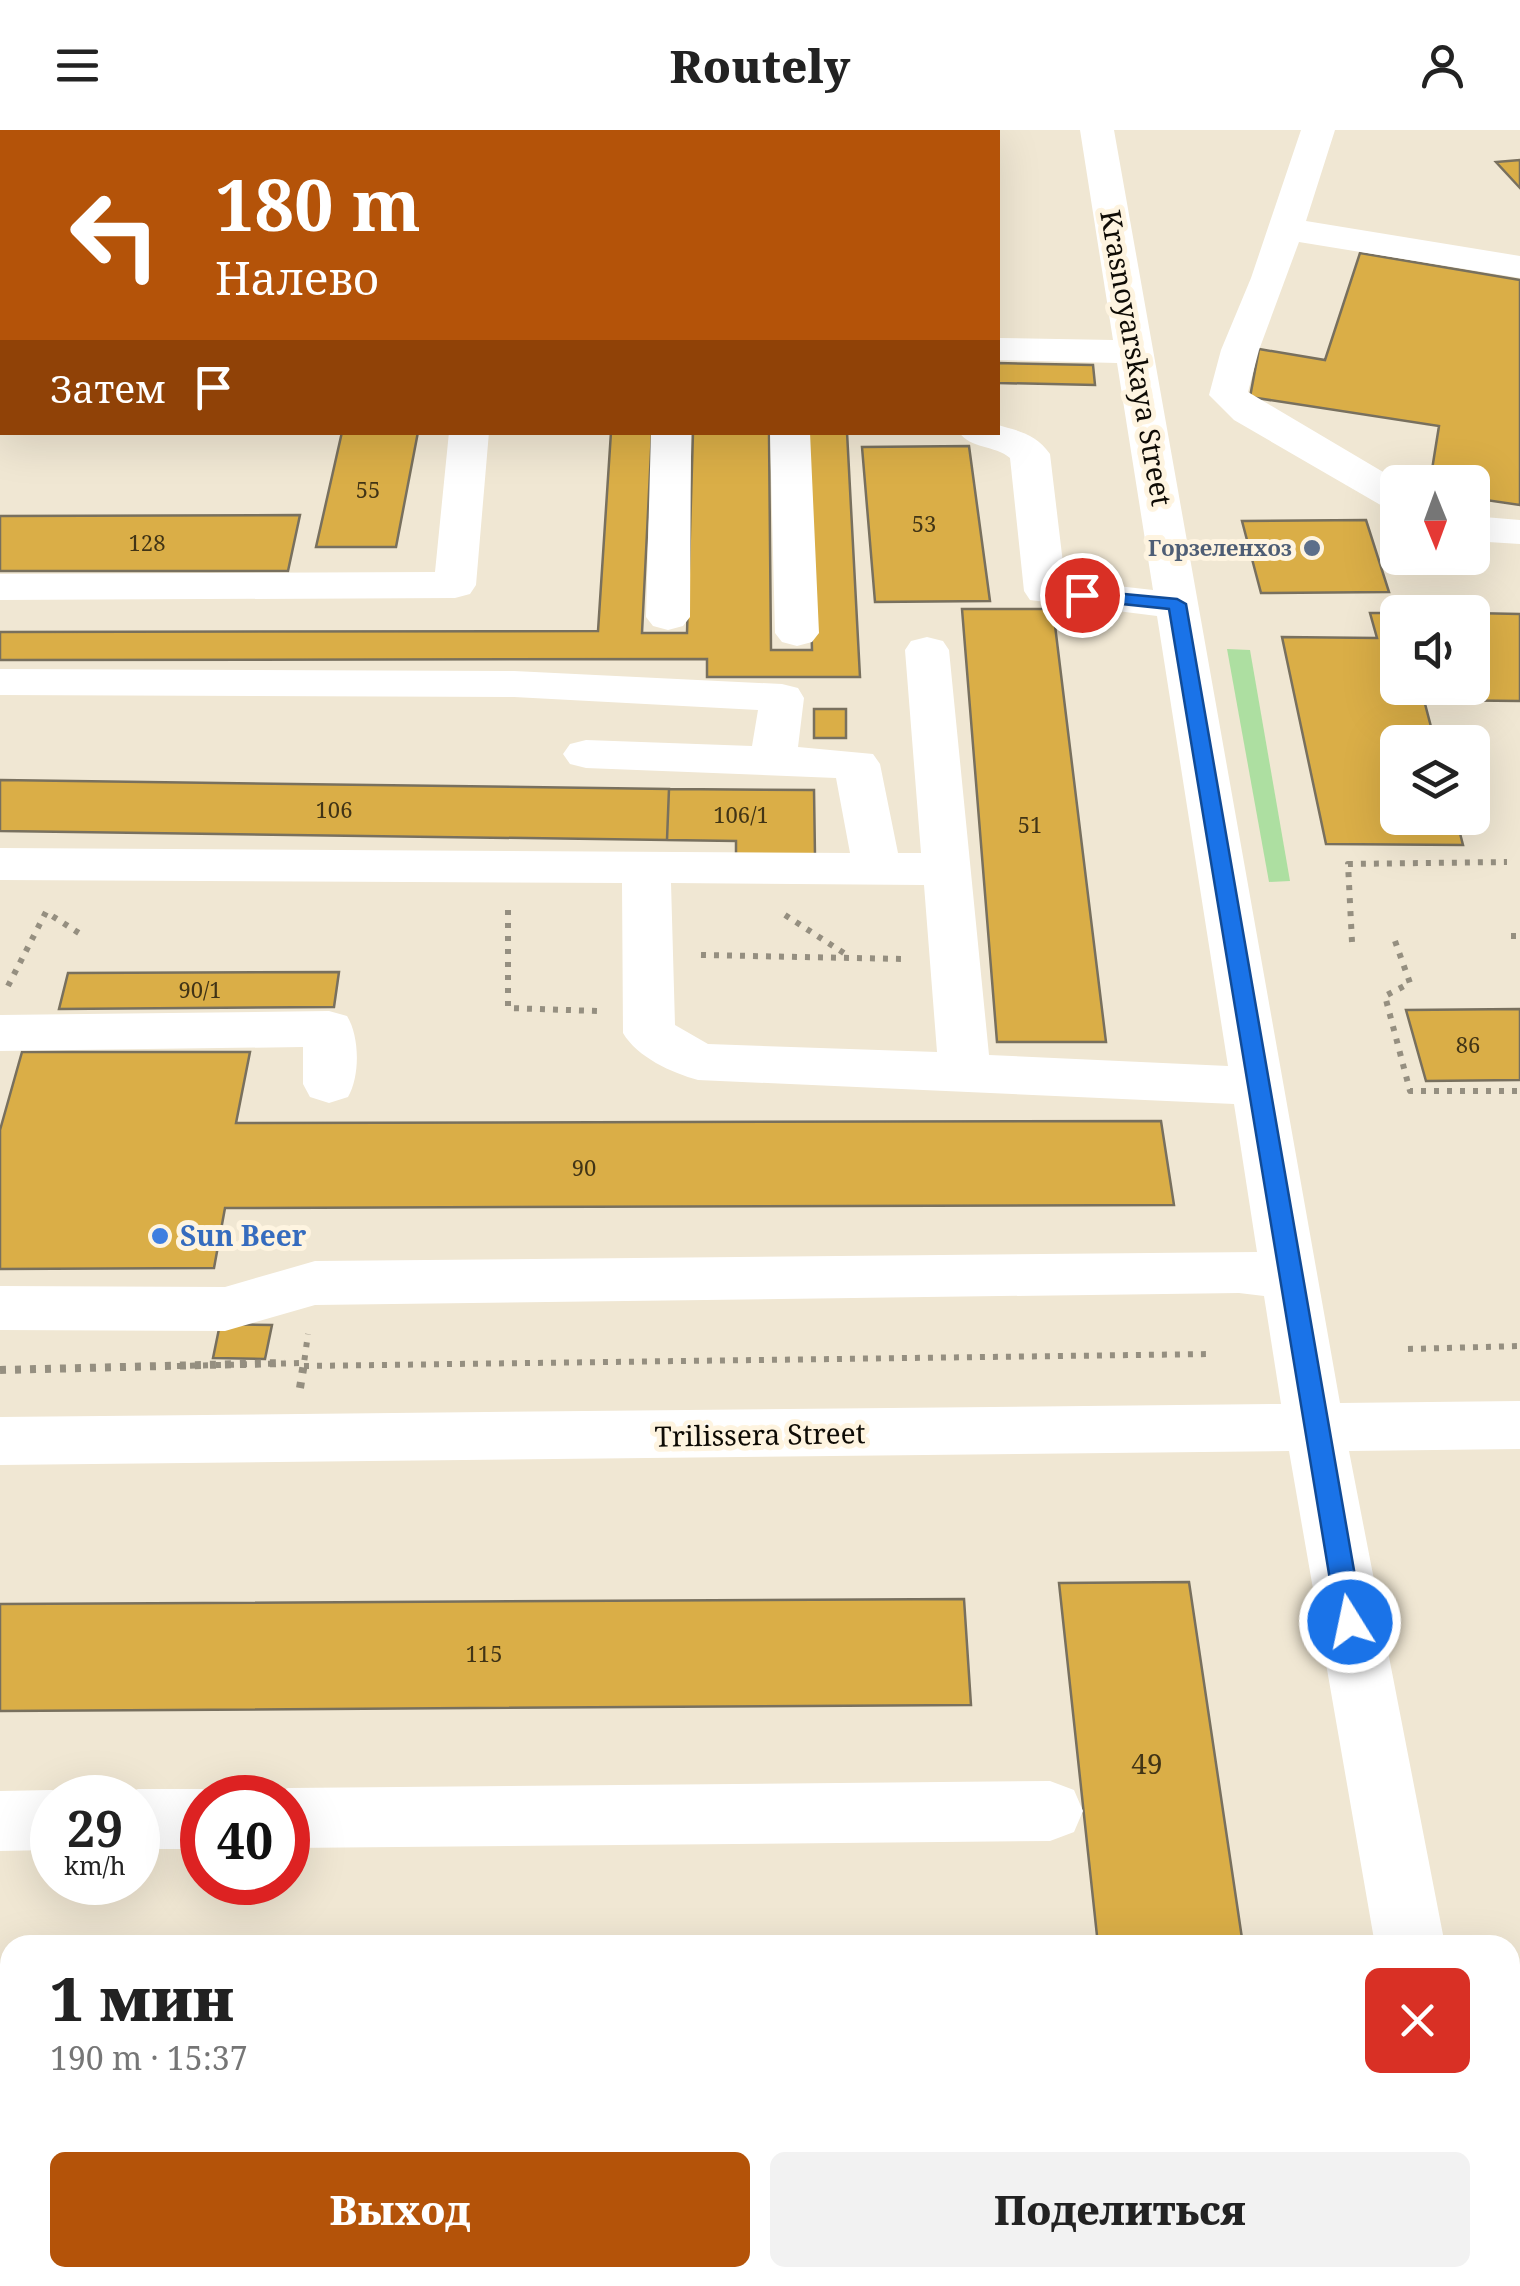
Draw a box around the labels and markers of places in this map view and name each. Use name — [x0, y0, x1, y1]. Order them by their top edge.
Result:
place label: Горзеленхоз — [1148, 532, 1292, 562]
marker: Горзеленхоз — [1301, 537, 1323, 559]
pin — [1040, 553, 1125, 638]
place label: Sun Beer — [180, 1216, 307, 1254]
marker: Sun Beer — [149, 1225, 171, 1247]

